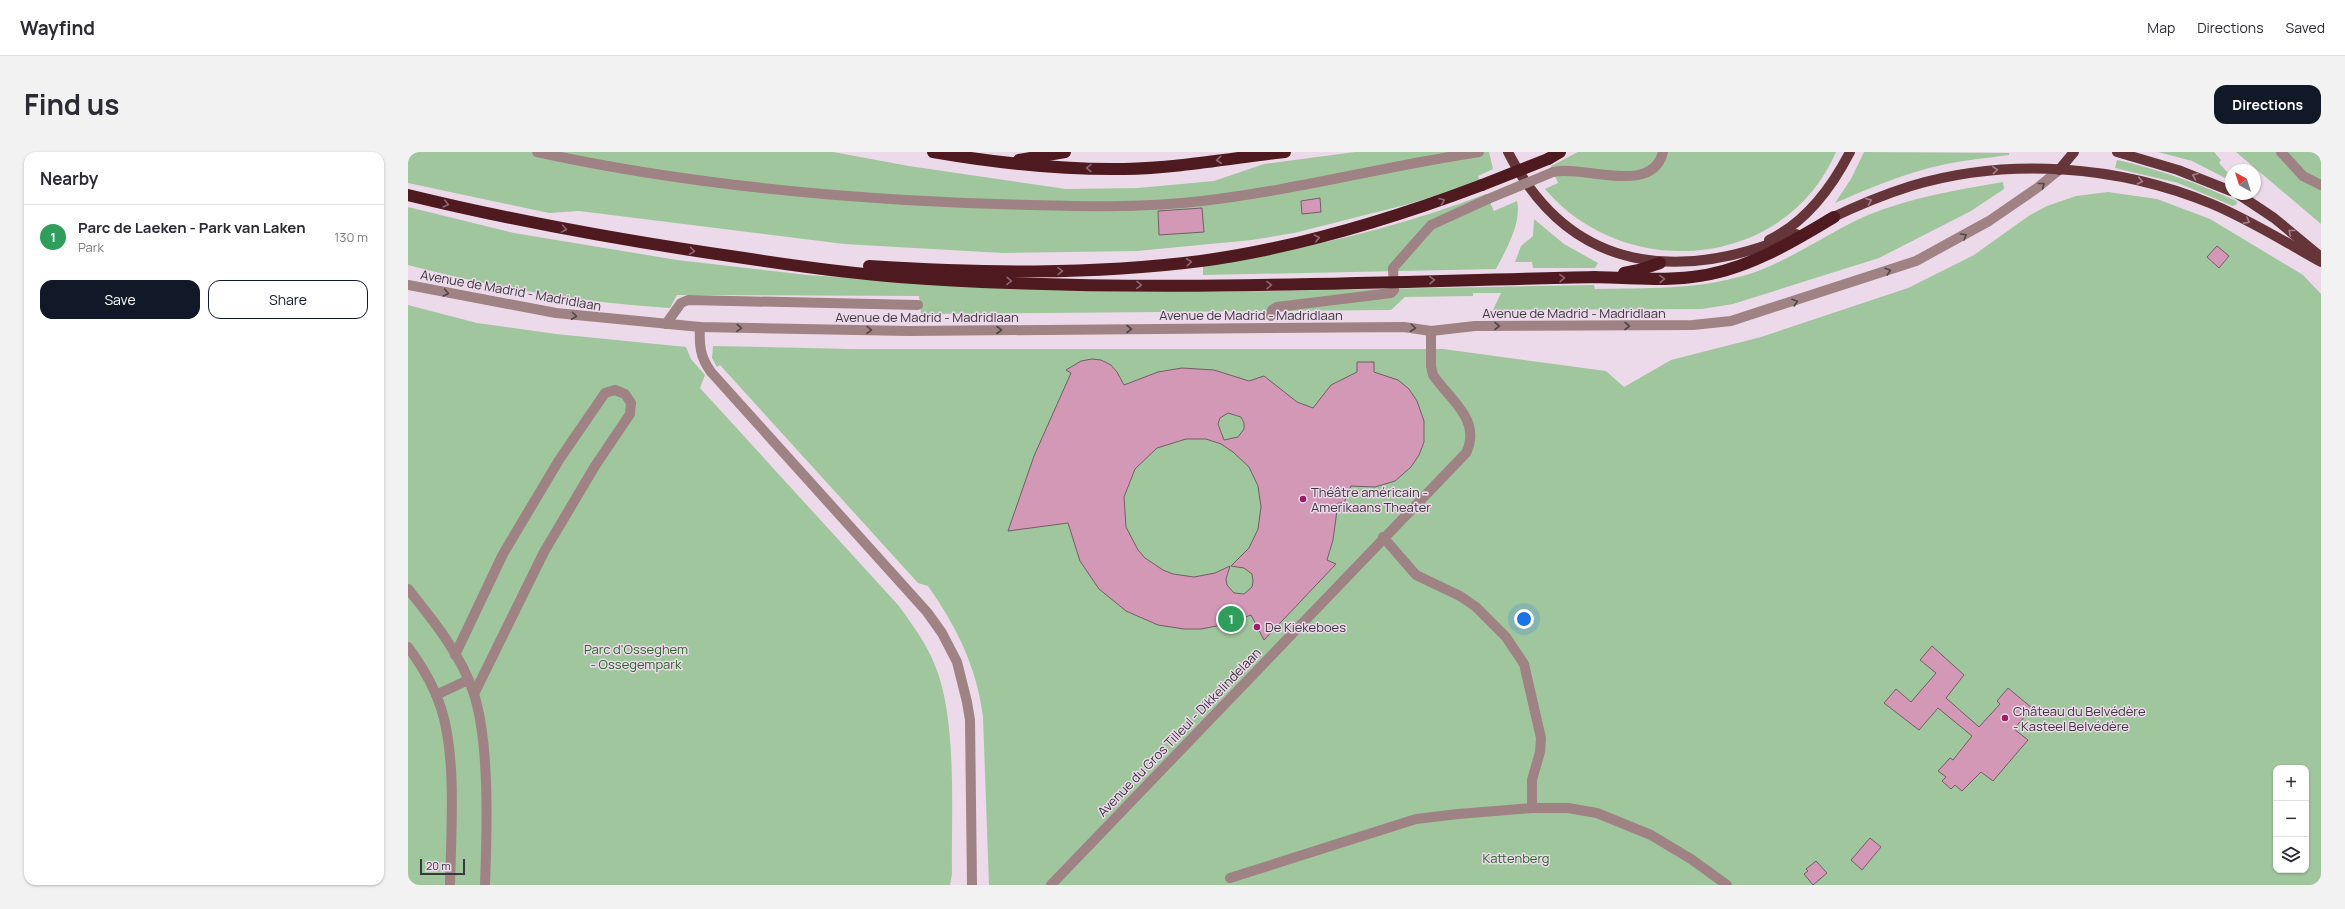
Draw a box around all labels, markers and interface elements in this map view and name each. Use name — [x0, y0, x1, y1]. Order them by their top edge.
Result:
text: Wayfind — [20, 15, 95, 41]
text: Map — [2147, 18, 2175, 37]
text: Directions — [2197, 18, 2264, 37]
text: Saved — [2286, 18, 2325, 37]
text: Find us — [24, 85, 119, 123]
button: Directions — [2214, 85, 2321, 124]
one-way arrow — [1216, 155, 1222, 164]
one-way arrow — [1086, 164, 1092, 172]
north arrow — [2225, 164, 2261, 200]
one-way arrow — [1992, 166, 1998, 175]
text: Nearby — [40, 167, 98, 190]
one-way arrow — [2191, 173, 2198, 181]
one-way arrow — [2137, 176, 2143, 184]
one-way arrow — [2038, 182, 2045, 189]
one-way arrow — [1438, 197, 1445, 205]
one-way arrow — [1866, 197, 1873, 205]
one-way arrow — [442, 199, 449, 208]
one-way arrow — [2243, 216, 2251, 224]
text: Parc de Laeken - Park van Laken — [78, 217, 306, 238]
one-way arrow — [561, 224, 567, 233]
text: 1 — [50, 228, 56, 246]
text: 130 m — [334, 228, 368, 246]
one-way arrow — [2289, 229, 2296, 236]
one-way arrow — [1960, 233, 1967, 240]
one-way arrow — [1314, 234, 1320, 242]
text: Park — [78, 238, 104, 256]
one-way arrow — [689, 246, 695, 255]
one-way arrow — [1186, 258, 1192, 267]
street label: Avenue de Madrid - Madridlaan — [419, 265, 603, 315]
one-way arrow — [1057, 267, 1063, 275]
one-way arrow — [1884, 267, 1891, 276]
one-way arrow — [1559, 274, 1565, 282]
one-way arrow — [1659, 275, 1665, 283]
one-way arrow — [1429, 276, 1435, 285]
one-way arrow — [1006, 277, 1012, 286]
button: Save — [40, 280, 200, 319]
button: Share — [208, 280, 368, 319]
one-way arrow — [1136, 281, 1142, 289]
one-way arrow — [1266, 281, 1272, 289]
one-way arrow — [443, 289, 449, 297]
one-way arrow — [1791, 298, 1798, 306]
street label: Avenue de Madrid - Madridlaan — [1482, 304, 1666, 322]
street label: Avenue de Madrid - Madridlaan — [1159, 306, 1343, 324]
street label: Avenue de Madrid - Madridlaan — [835, 308, 1019, 326]
one-way arrow — [571, 311, 577, 320]
one-way arrow — [1494, 322, 1500, 330]
one-way arrow — [1624, 322, 1630, 330]
one-way arrow — [736, 323, 742, 332]
one-way arrow — [1410, 323, 1416, 332]
one-way arrow — [1126, 325, 1132, 333]
one-way arrow — [866, 326, 872, 334]
one-way arrow — [996, 326, 1002, 334]
place label: Théâtre américain - Amerikaans Theater — [1311, 483, 1431, 516]
marker: Théâtre américain - Amerikaans Theater — [1298, 494, 1308, 504]
pin: 1 — [1218, 604, 1244, 634]
your location — [1514, 609, 1534, 629]
place label: De Kiekeboes — [1265, 618, 1346, 636]
marker: De Kiekeboes — [1252, 622, 1262, 632]
park label: Parc d'Osseghem - Ossegempark — [584, 640, 688, 673]
street label: Avenue du Gros Tilleul - Dikkelindelaan — [1093, 644, 1265, 820]
place label: Château du Belvédère - Kasteel Belvédère — [2013, 702, 2146, 735]
marker: Château du Belvédère - Kasteel Belvédère — [2000, 713, 2010, 723]
map controls — [2273, 765, 2309, 873]
button: + — [2273, 765, 2309, 801]
button: − — [2273, 801, 2309, 837]
button: layers — [2273, 837, 2309, 873]
park label: Kattenberg — [1482, 849, 1550, 867]
scale bar — [420, 857, 465, 876]
text: 20 m — [426, 858, 451, 873]

